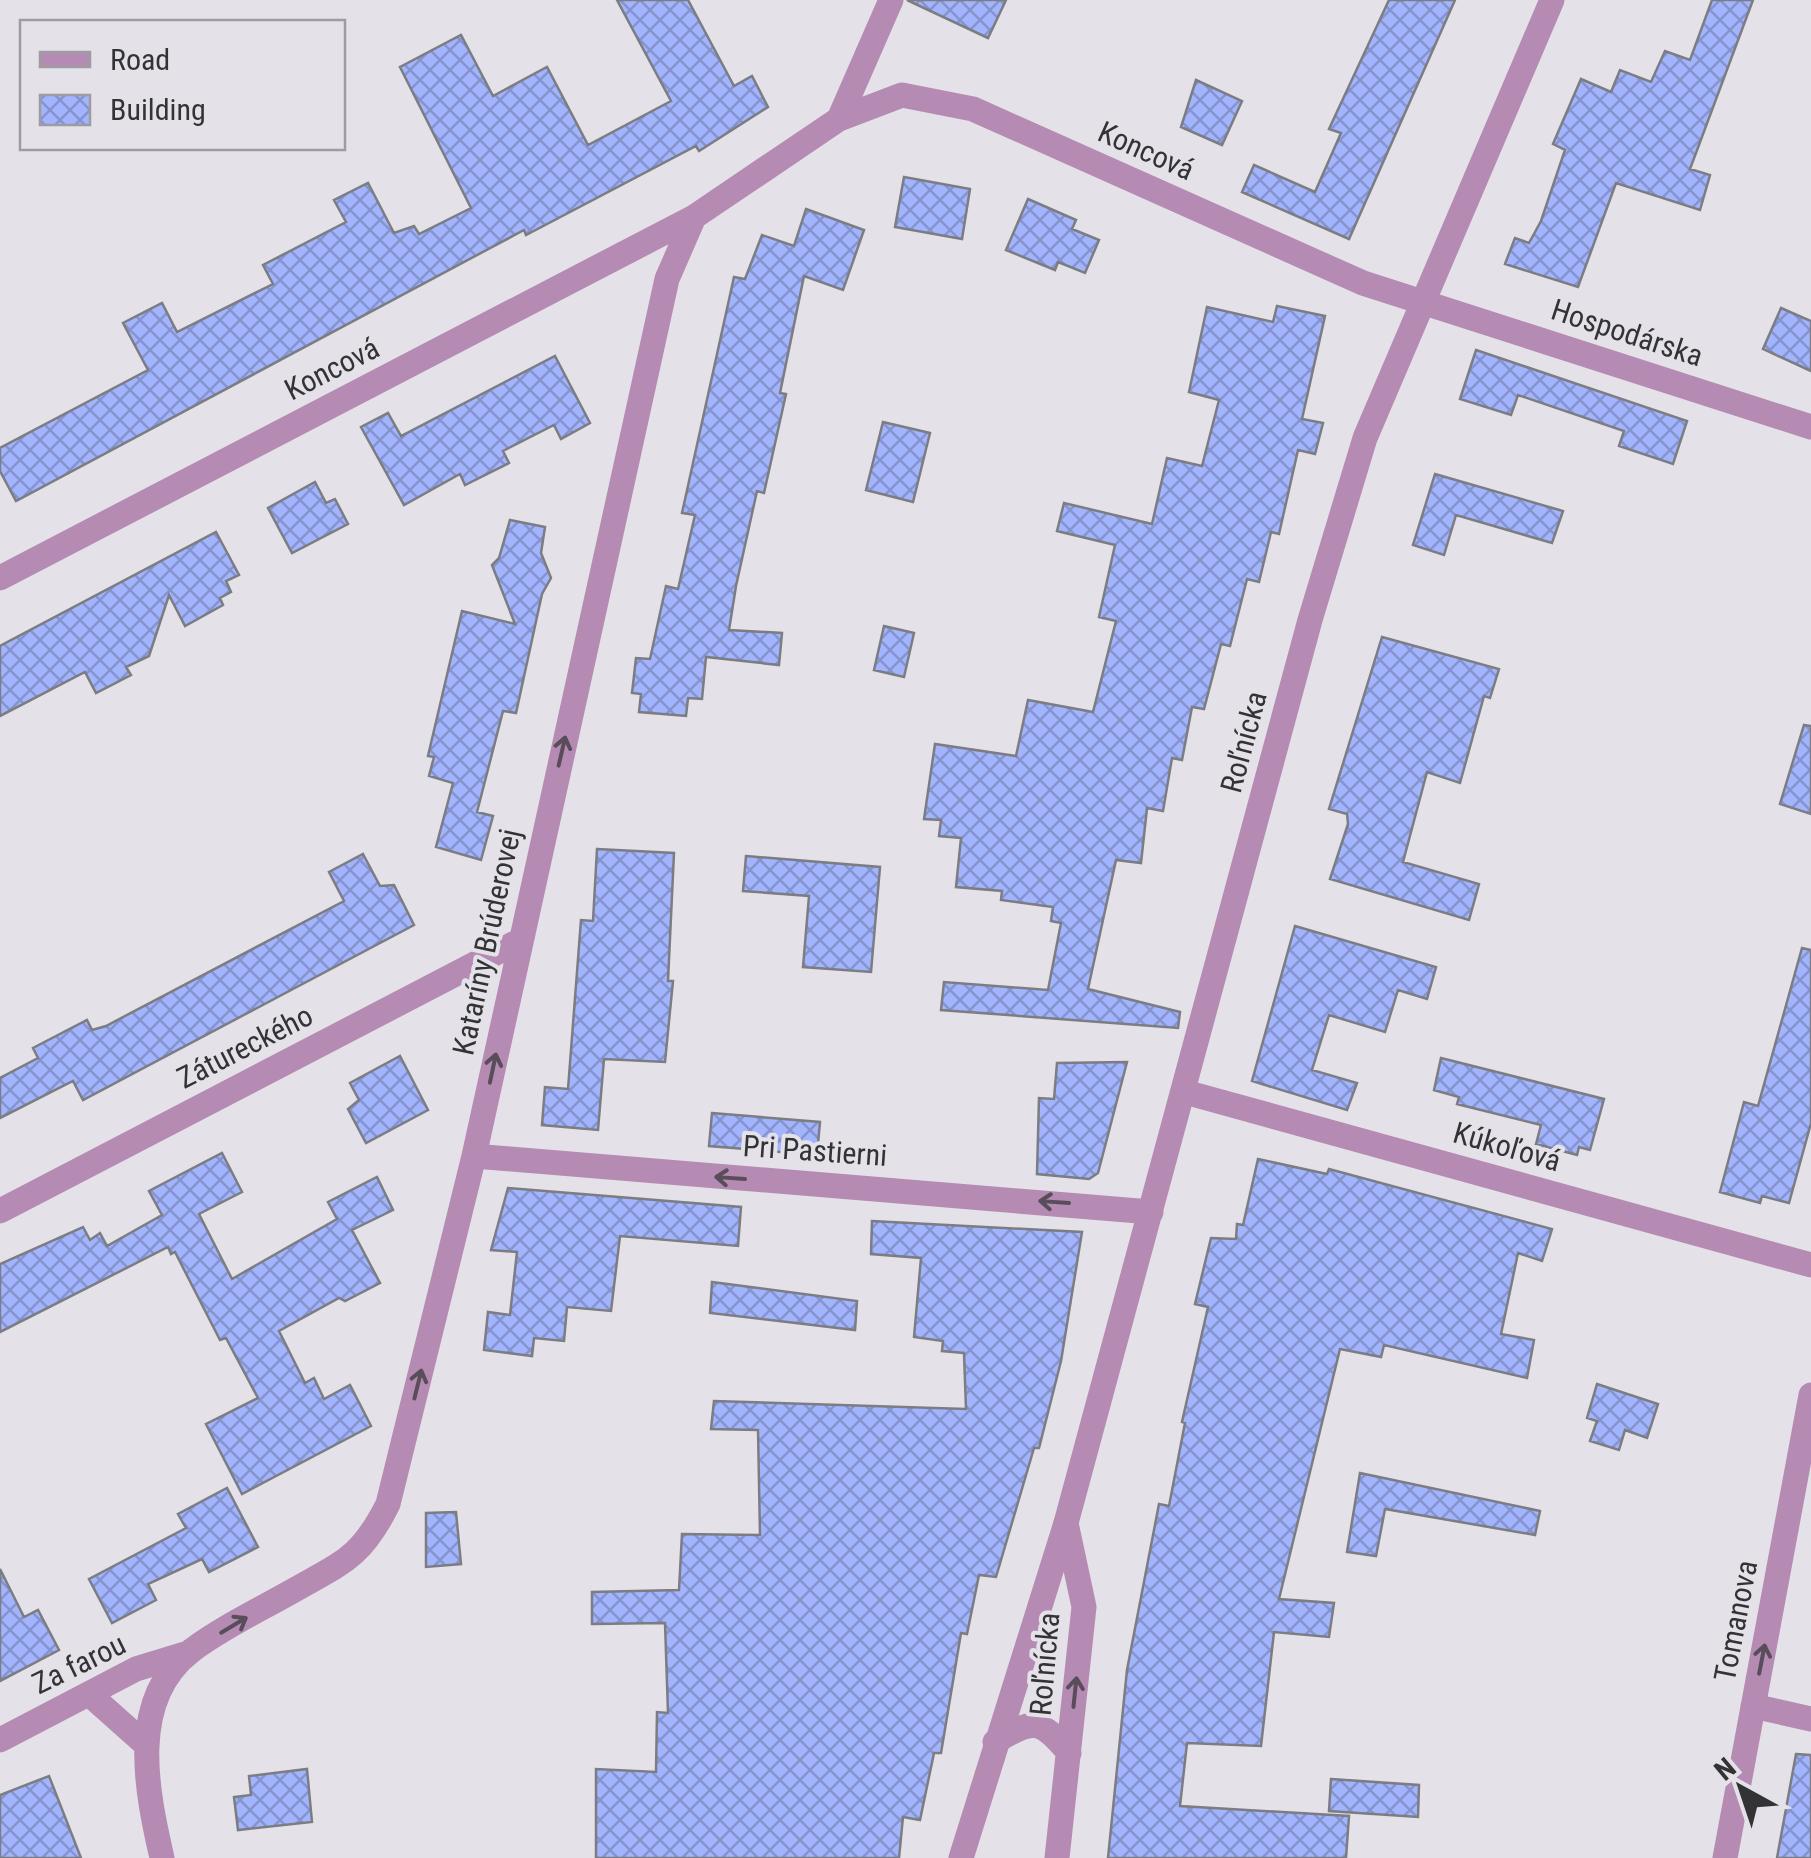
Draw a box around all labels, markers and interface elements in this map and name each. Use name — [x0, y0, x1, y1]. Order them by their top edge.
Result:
legend — [20, 20, 345, 150]
text: Road — [110, 42, 170, 77]
text: Building — [110, 92, 206, 127]
street label: Koncová — [1093, 114, 1200, 187]
street label: Hospodárska — [1547, 292, 1707, 373]
street label: Koncová — [279, 330, 385, 407]
street label: Roľnícka — [1213, 687, 1274, 796]
one-way arrow — [554, 736, 572, 768]
street label: Kataríny Brúderovej — [445, 826, 528, 1058]
street label: Zátureckého — [171, 998, 318, 1096]
one-way arrow — [484, 1053, 503, 1085]
street label: Kúkoľová — [1449, 1115, 1565, 1179]
street label: Pri Pastierni — [742, 1128, 888, 1173]
one-way arrow — [714, 1168, 746, 1187]
one-way arrow — [1038, 1192, 1070, 1211]
one-way arrow — [410, 1369, 428, 1401]
street label: Tomanova — [1707, 1557, 1764, 1684]
street label: Roľnícka — [1023, 1611, 1066, 1717]
one-way arrow — [219, 1615, 248, 1635]
street label: Za farou — [27, 1626, 131, 1701]
one-way arrow — [1753, 1643, 1772, 1676]
one-way arrow — [1066, 1676, 1085, 1708]
north arrow — [1691, 1738, 1791, 1838]
text: N — [1708, 1751, 1742, 1787]

